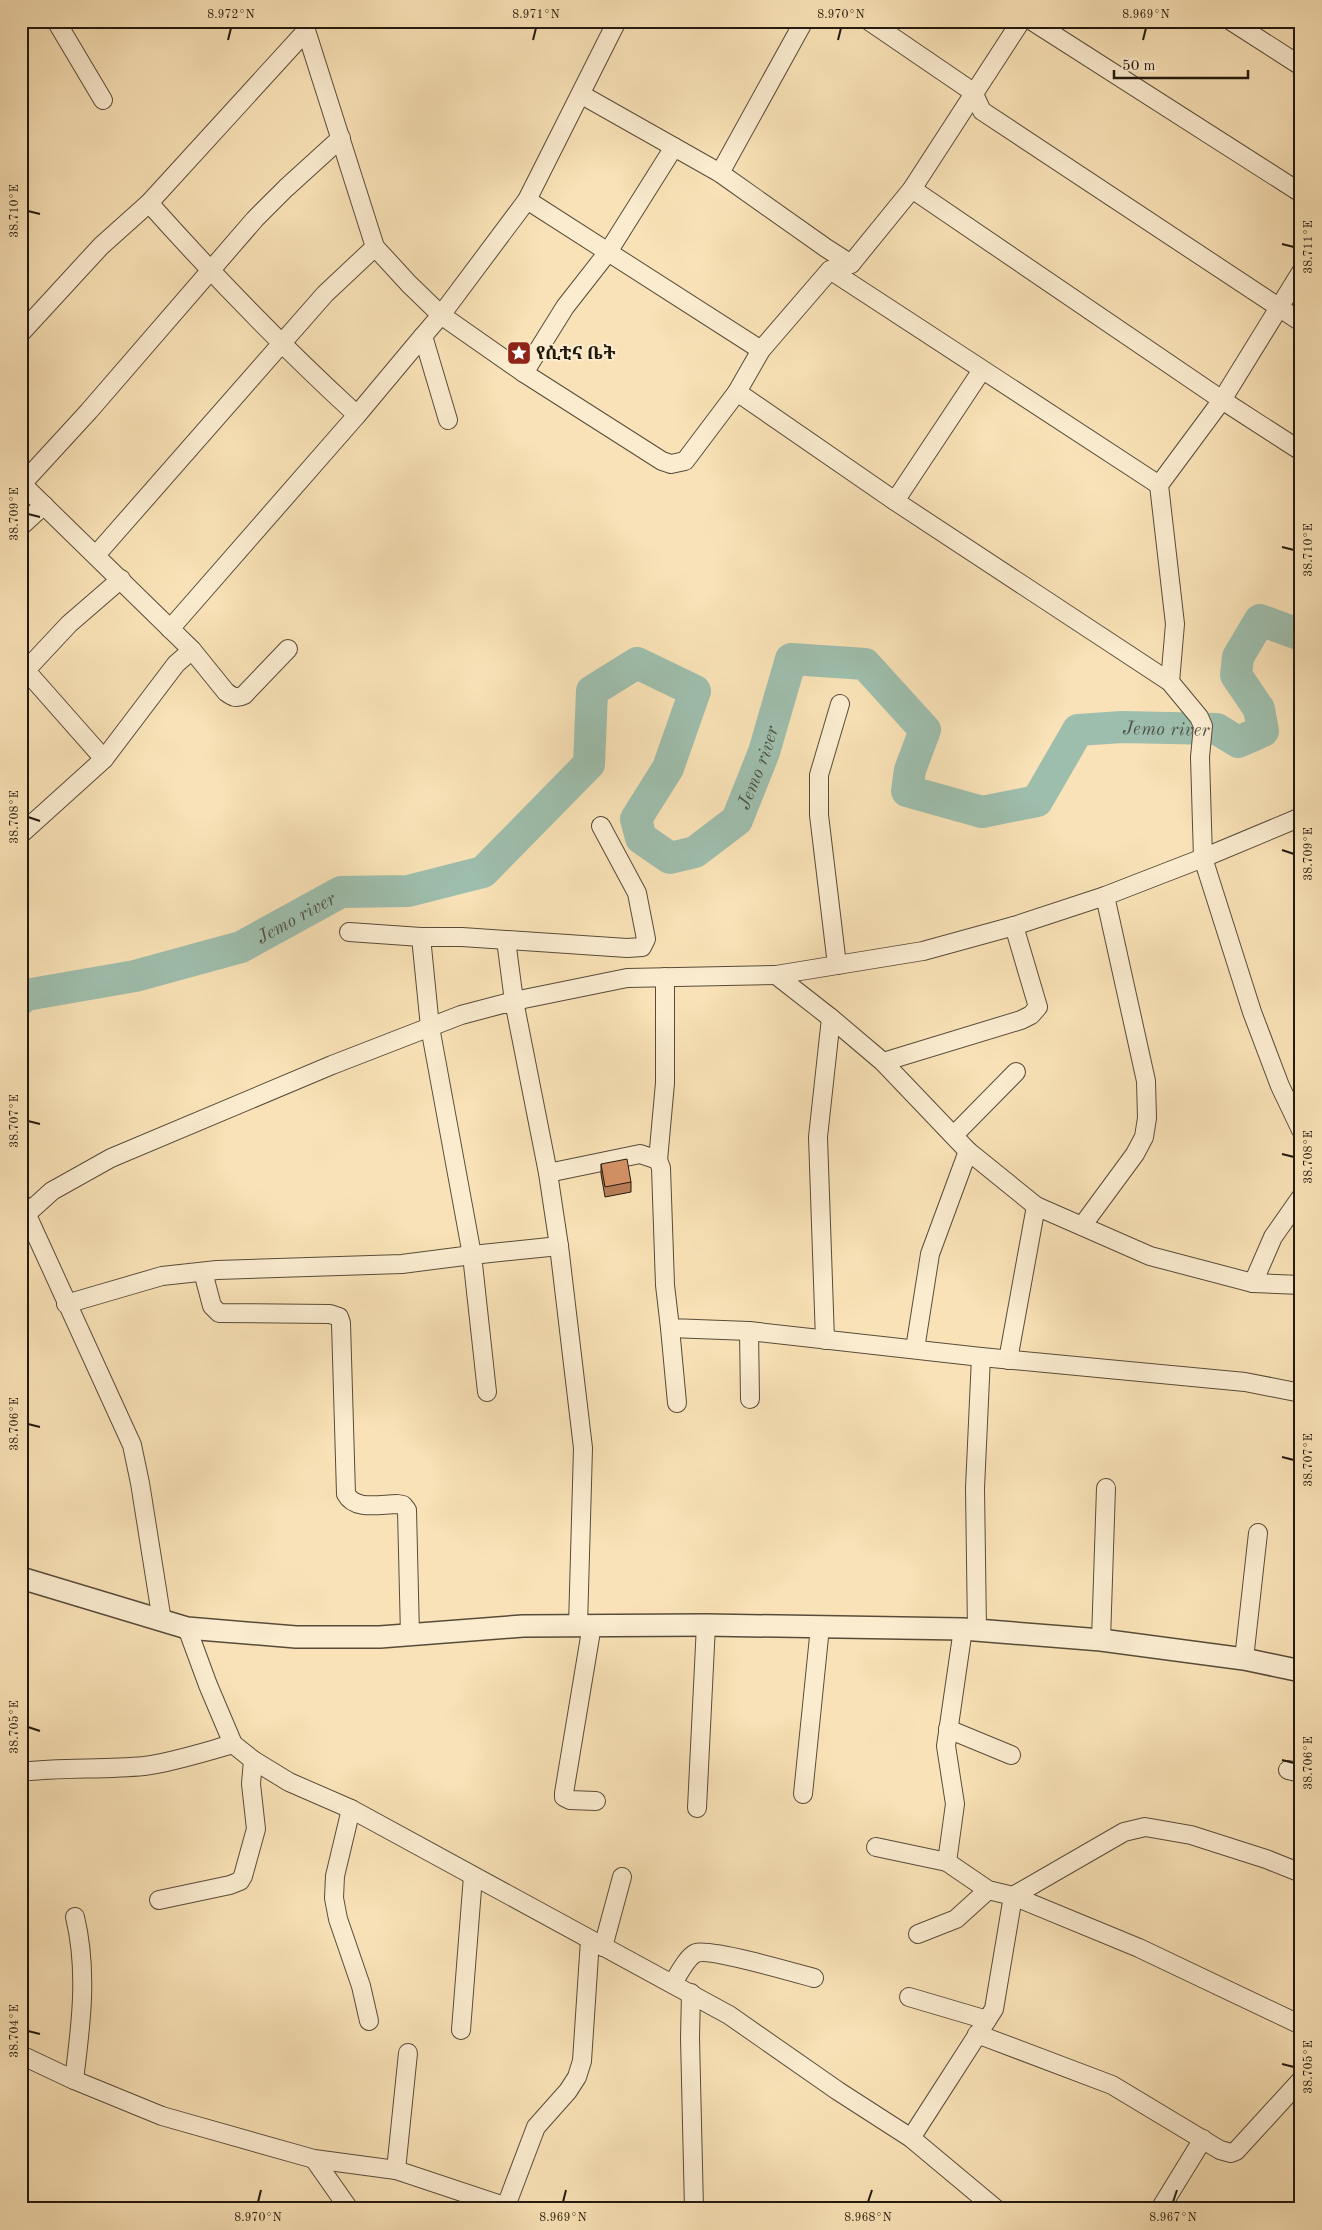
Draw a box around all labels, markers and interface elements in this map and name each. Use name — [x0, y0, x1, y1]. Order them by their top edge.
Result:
text: 8.972°N — [207, 9, 255, 21]
text: 8.971°N — [512, 9, 560, 21]
text: 8.970°N — [817, 9, 865, 21]
text: 8.969°N — [1122, 9, 1170, 21]
scale bar — [1114, 48, 1248, 80]
text: 50 m — [1122, 59, 1156, 74]
text: 38.710°E — [9, 184, 21, 238]
text: 38.711°E — [1303, 220, 1315, 274]
place icon: የሲቲና ቤት — [506, 340, 532, 366]
place label: የሲቲና ቤት — [536, 344, 616, 363]
text: 38.709°E — [9, 487, 21, 541]
text: 38.710°E — [1303, 523, 1315, 577]
water label: Jemo river — [1122, 720, 1211, 741]
water label: Jemo river — [735, 723, 783, 812]
text: 38.708°E — [9, 790, 21, 844]
text: 38.709°E — [1303, 827, 1315, 881]
water label: Jemo river — [254, 890, 340, 949]
text: 38.707°E — [9, 1094, 21, 1148]
text: 38.708°E — [1303, 1130, 1315, 1184]
text: 38.706°E — [9, 1397, 21, 1451]
text: 38.707°E — [1303, 1433, 1315, 1487]
text: 38.705°E — [8, 1700, 21, 1754]
text: 38.706°E — [1303, 1736, 1315, 1790]
text: 38.704°E — [9, 2004, 21, 2058]
text: 38.705°E — [1302, 2040, 1315, 2094]
text: 8.970°N — [234, 2212, 282, 2224]
text: 8.969°N — [539, 2212, 587, 2224]
text: 8.968°N — [844, 2212, 892, 2224]
text: 8.967°N — [1149, 2212, 1197, 2224]

